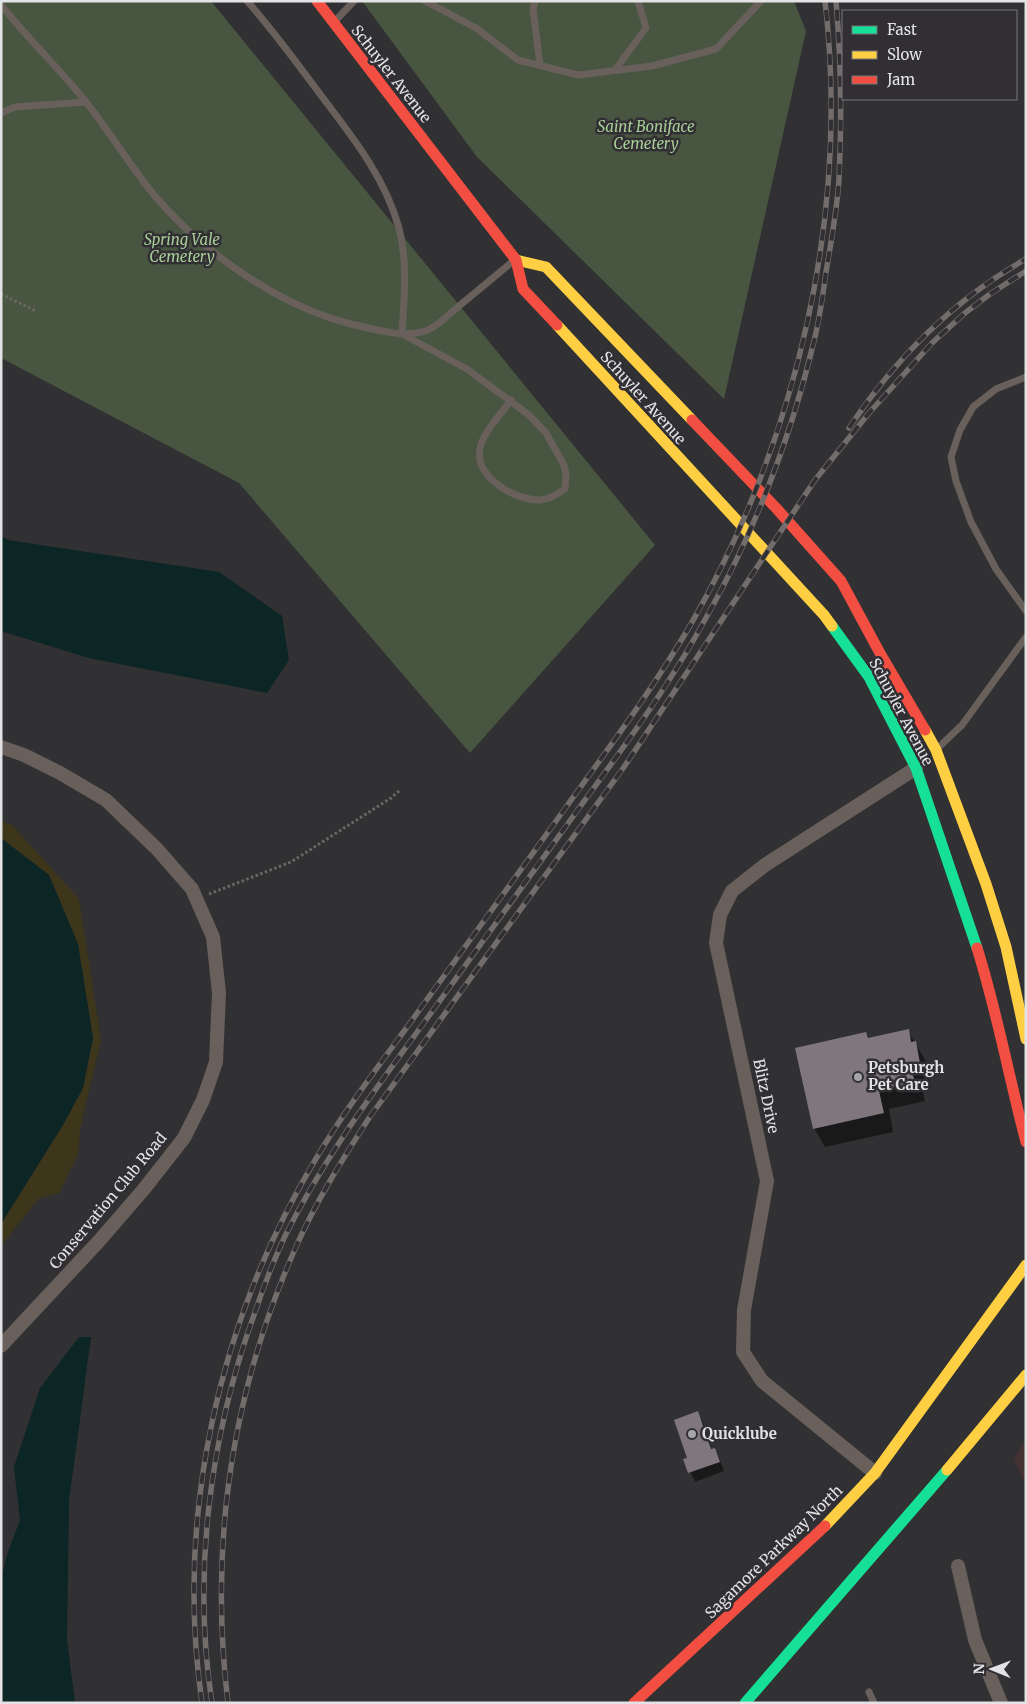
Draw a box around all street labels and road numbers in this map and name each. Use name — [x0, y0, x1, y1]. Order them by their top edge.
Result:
street label: Schuyler Avenue — [347, 21, 436, 127]
street label: Schuyler Avenue — [596, 347, 690, 448]
street label: Schuyler Avenue — [865, 655, 938, 769]
street label: Blitz Drive — [749, 1057, 784, 1135]
street label: Conservation Club Road — [45, 1129, 170, 1273]
street label: Sagamore Parkway North — [701, 1481, 847, 1622]

